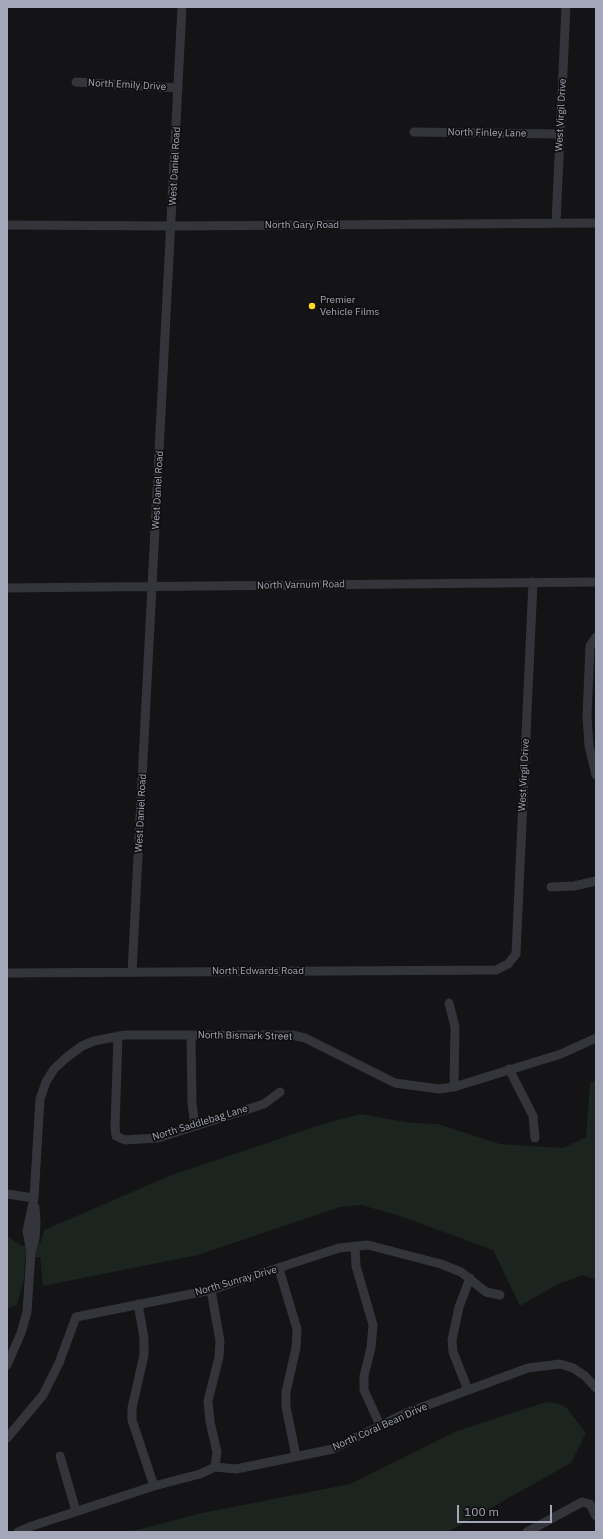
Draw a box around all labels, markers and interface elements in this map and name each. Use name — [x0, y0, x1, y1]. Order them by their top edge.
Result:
street label: North Emily Drive — [88, 77, 166, 93]
street label: West Virgil Drive — [553, 78, 569, 152]
street label: West Daniel Road — [167, 126, 183, 206]
street label: North Finley Lane — [448, 126, 526, 140]
street label: North Gary Road — [265, 219, 339, 231]
place label: Premier Vehicle Films — [320, 294, 379, 318]
marker: Premier Vehicle Films — [307, 301, 317, 311]
street label: West Daniel Road — [150, 450, 166, 530]
street label: North Varnum Road — [257, 578, 345, 592]
street label: West Virgil Drive — [516, 738, 532, 812]
street label: West Daniel Road — [133, 773, 149, 853]
street label: North Edwards Road — [212, 965, 304, 977]
street label: North Bismark Street — [198, 1029, 292, 1043]
street label: North Saddlebag Lane — [151, 1103, 249, 1143]
street label: North Sunray Drive — [194, 1264, 278, 1298]
street label: North Coral Bean Drive — [331, 1401, 429, 1453]
scale bar — [459, 1497, 554, 1523]
text: 100 m — [464, 1504, 499, 1519]

